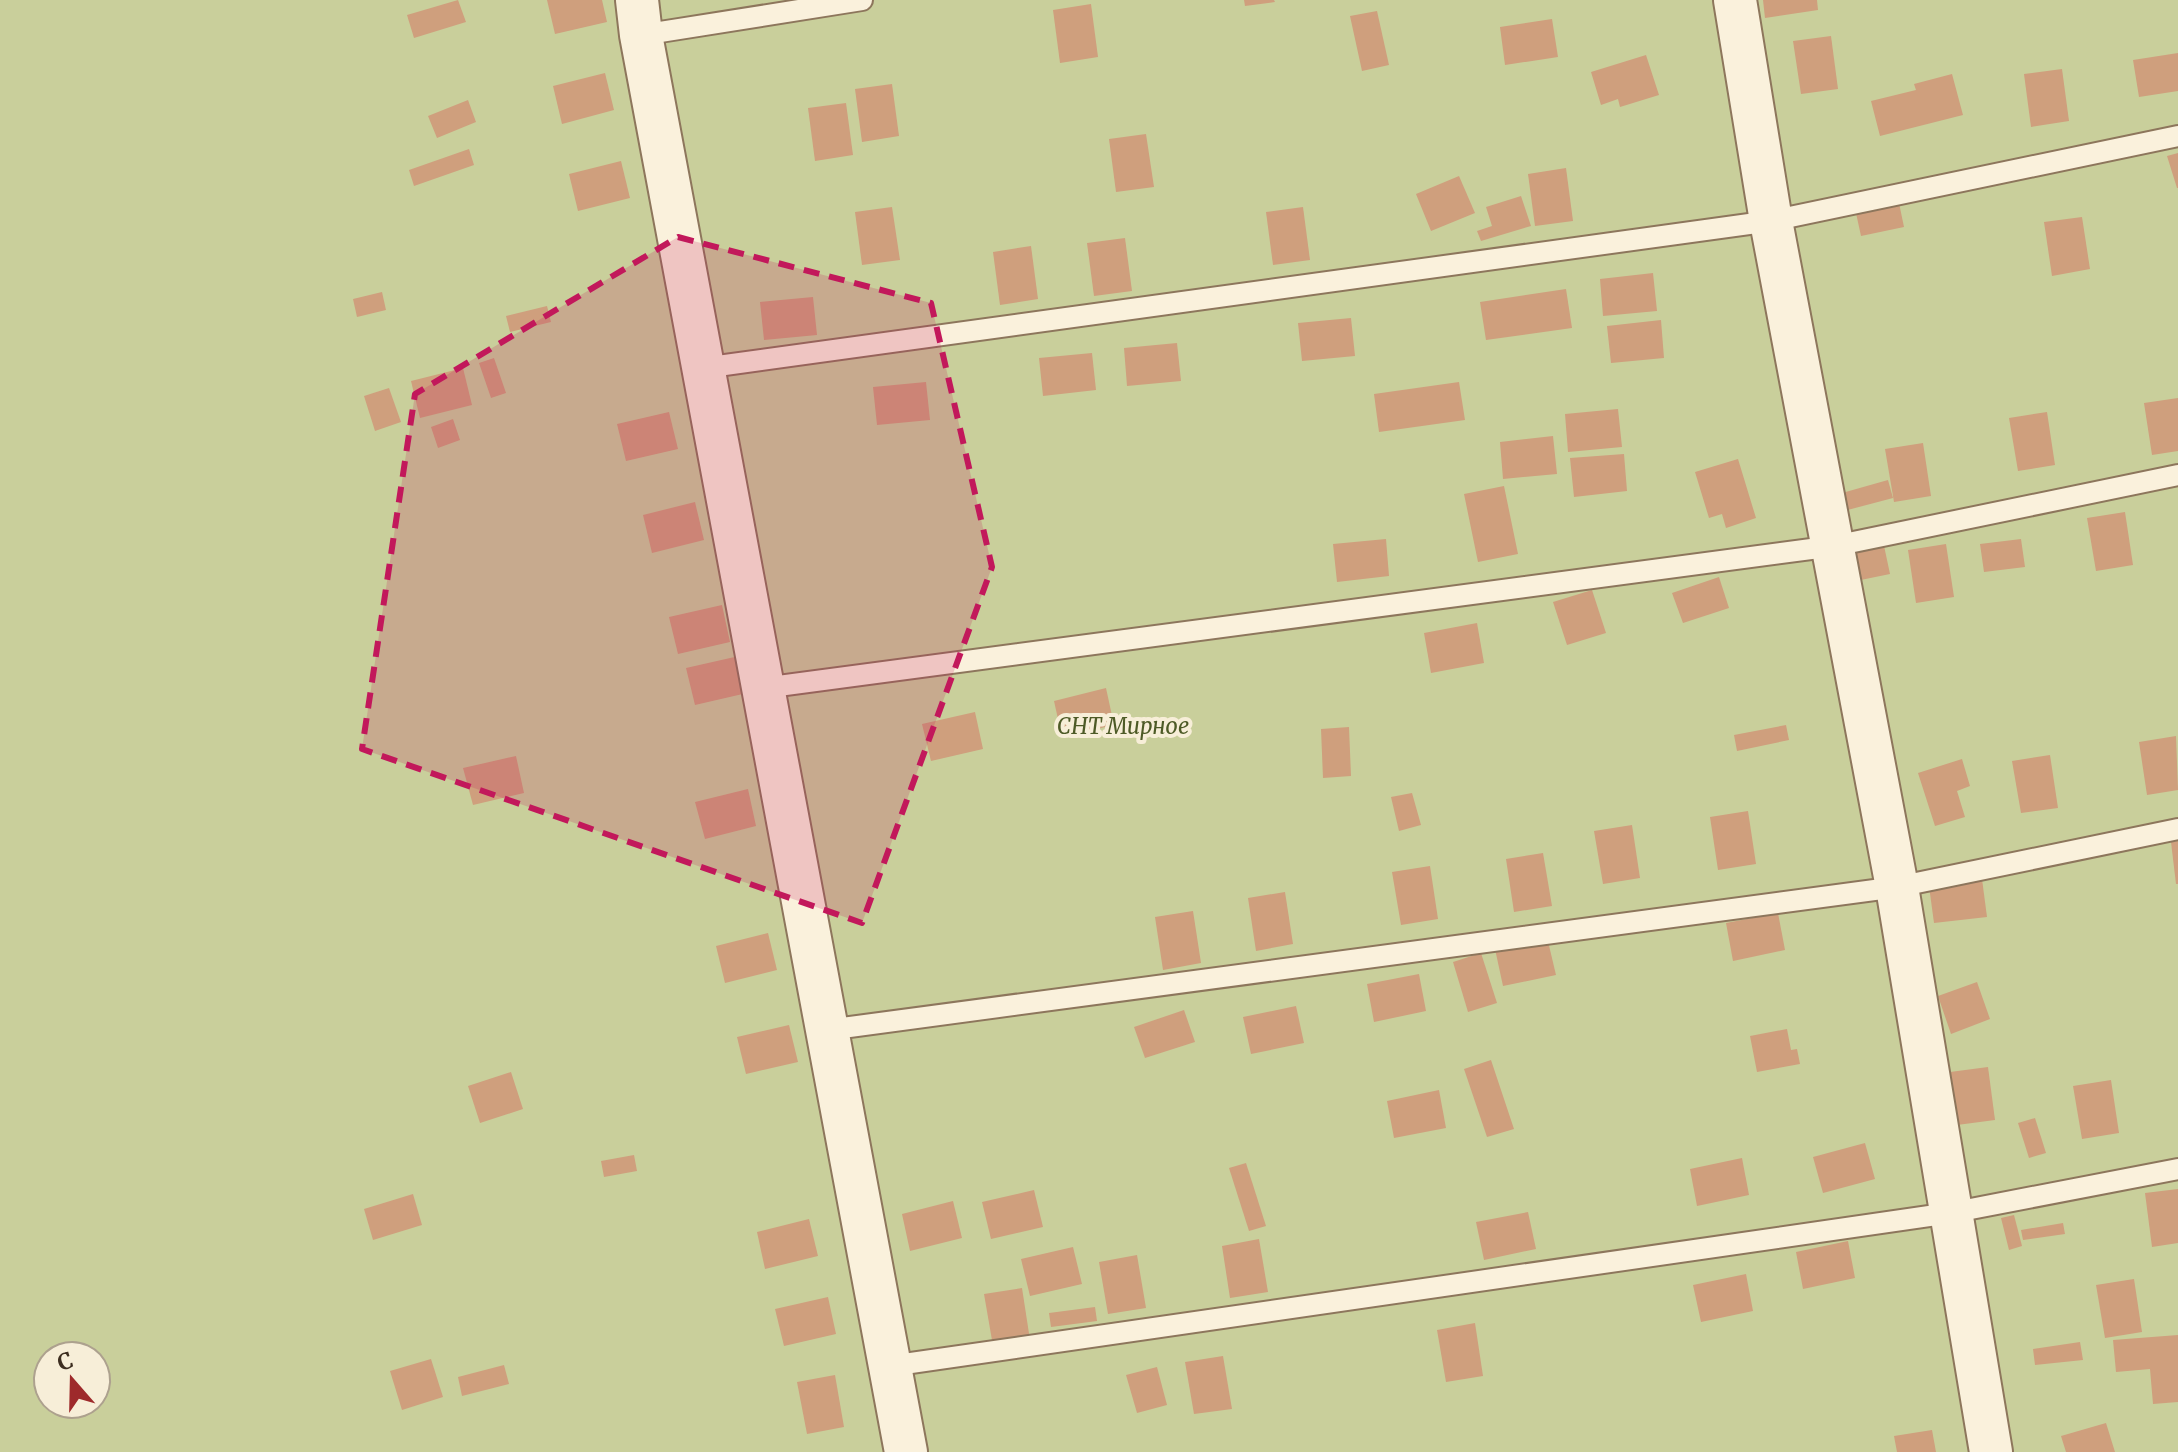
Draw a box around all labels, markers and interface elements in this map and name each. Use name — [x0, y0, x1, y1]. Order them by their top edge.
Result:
park label: СНТ Мирное — [1057, 712, 1189, 740]
north arrow — [32, 1340, 112, 1420]
text: С — [54, 1346, 77, 1377]

